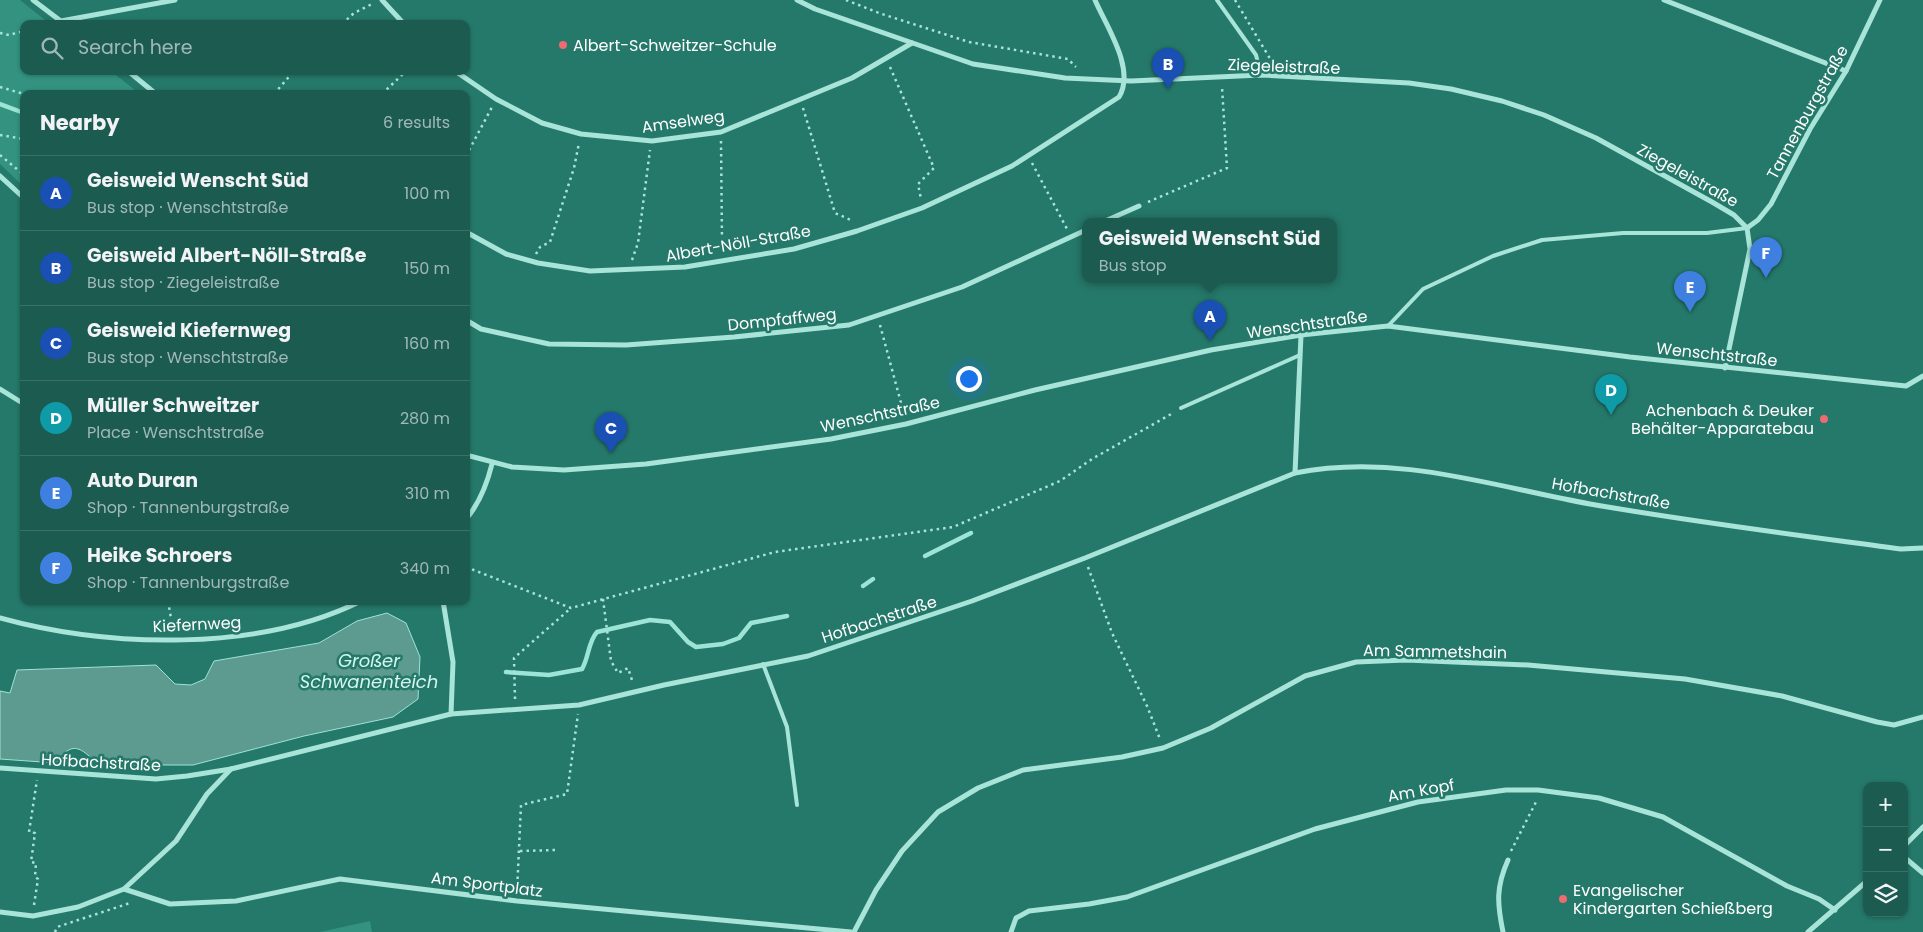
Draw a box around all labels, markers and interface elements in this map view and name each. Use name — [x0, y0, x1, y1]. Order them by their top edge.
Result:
search box — [20, 20, 470, 75]
icon: search — [38, 34, 66, 62]
text: Search here — [78, 34, 192, 61]
place label: Albert-Schweitzer-Schule — [573, 34, 777, 57]
marker: Albert-Schweitzer-Schule — [557, 39, 569, 51]
street label: Tannenburgstraße — [1761, 41, 1854, 183]
pin: B — [1152, 48, 1184, 89]
street label: Ziegeleistraße — [1227, 53, 1341, 80]
street label: Amselweg — [640, 104, 726, 139]
text: Nearby — [40, 108, 120, 137]
text: 6 results — [383, 111, 450, 134]
street label: Ziegeleistraße — [1633, 138, 1743, 213]
text: Geisweid Wenscht Süd — [87, 167, 309, 194]
text: A — [50, 182, 62, 205]
text: 100 m — [404, 182, 450, 205]
text: Bus stop · Wenschtstraße — [87, 196, 289, 219]
popup — [1082, 218, 1337, 283]
street label: Albert-Nöll-Straße — [664, 219, 813, 268]
text: Geisweid Wenscht Süd — [1099, 225, 1320, 252]
pin: F — [1750, 237, 1782, 278]
text: Geisweid Albert-Nöll-Straße — [87, 242, 366, 269]
text: Bus stop — [1099, 254, 1167, 277]
text: B — [51, 257, 61, 280]
text: 150 m — [404, 257, 450, 280]
text: Bus stop · Ziegeleistraße — [87, 271, 280, 294]
pin: E — [1674, 271, 1706, 312]
pin: A — [1194, 300, 1226, 341]
street label: Dompfaffweg — [726, 302, 838, 337]
street label: Wenschtstraße — [1245, 305, 1369, 344]
text: Geisweid Kiefernweg — [87, 317, 291, 344]
text: C — [50, 332, 62, 355]
text: 160 m — [404, 332, 450, 355]
street label: Wenschtstraße — [1655, 337, 1779, 372]
text: Bus stop · Wenschtstraße — [87, 346, 289, 369]
your location — [956, 366, 982, 392]
pin: D — [1595, 374, 1627, 415]
street label: Wenschtstraße — [818, 391, 942, 438]
text: Müller Schweitzer — [87, 392, 259, 419]
place label: Achenbach & Deuker Behälter-Apparatebau — [1631, 399, 1814, 440]
text: D — [50, 407, 62, 430]
text: 280 m — [400, 407, 450, 430]
pin: C — [595, 412, 627, 453]
marker: Achenbach & Deuker Behälter-Apparatebau — [1818, 413, 1830, 425]
text: Place · Wenschtstraße — [87, 421, 264, 444]
text: Auto Duran — [87, 467, 198, 494]
street label: Hofbachstraße — [1550, 472, 1672, 515]
text: E — [52, 482, 60, 505]
text: 310 m — [405, 482, 450, 505]
text: Shop · Tannenburgstraße — [87, 496, 289, 519]
text: Heike Schroers — [87, 542, 232, 569]
text: F — [52, 557, 60, 580]
text: 340 m — [400, 557, 450, 580]
text: Shop · Tannenburgstraße — [87, 571, 289, 594]
street label: Hofbachstraße — [819, 590, 940, 649]
street label: Kiefernweg — [152, 611, 242, 638]
street label: Am Sammetshain — [1363, 639, 1507, 664]
water label: Großer Schwanenteich — [300, 648, 438, 694]
street label: Hofbachstraße — [40, 748, 162, 777]
street label: Am Kopf — [1386, 773, 1456, 808]
map controls — [1863, 782, 1908, 917]
button: + — [1863, 782, 1908, 827]
button: − — [1863, 827, 1908, 872]
street label: Am Sportplatz — [430, 866, 544, 903]
button: layers — [1863, 872, 1908, 917]
place label: Evangelischer Kindergarten Schießberg — [1573, 879, 1773, 920]
marker: Evangelischer Kindergarten Schießberg — [1557, 893, 1569, 905]

